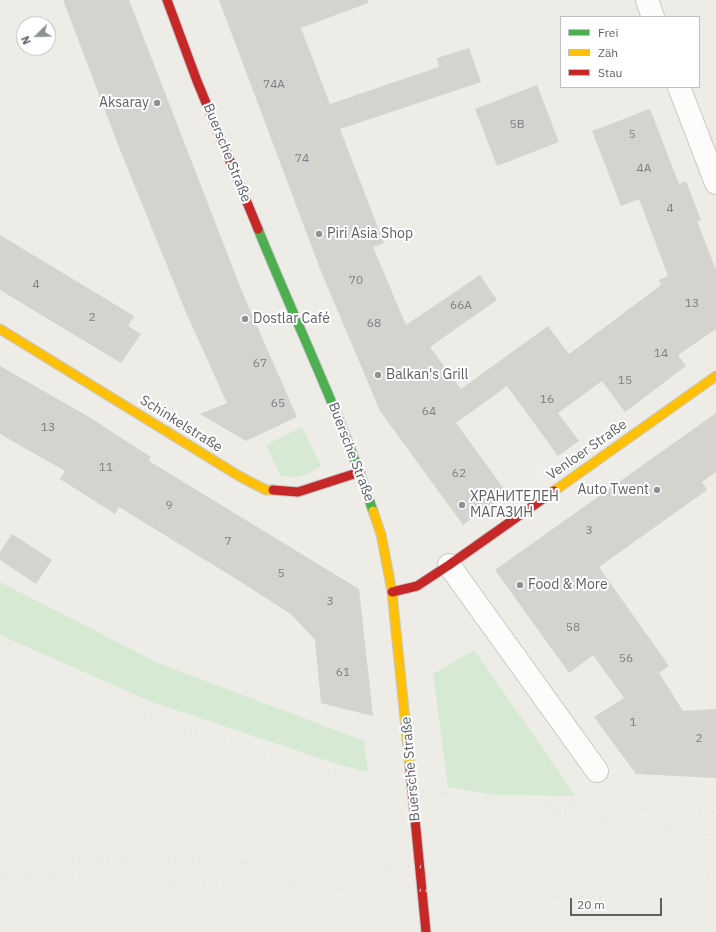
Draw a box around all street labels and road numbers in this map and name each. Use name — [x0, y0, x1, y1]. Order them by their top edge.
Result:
street label: Buersche Straße — [200, 101, 254, 205]
street label: Schinkelstraße — [137, 392, 225, 456]
street label: Buersche Straße — [324, 400, 378, 504]
street label: Venloer Straße — [544, 416, 630, 484]
street label: Buersche Straße — [398, 716, 424, 822]

